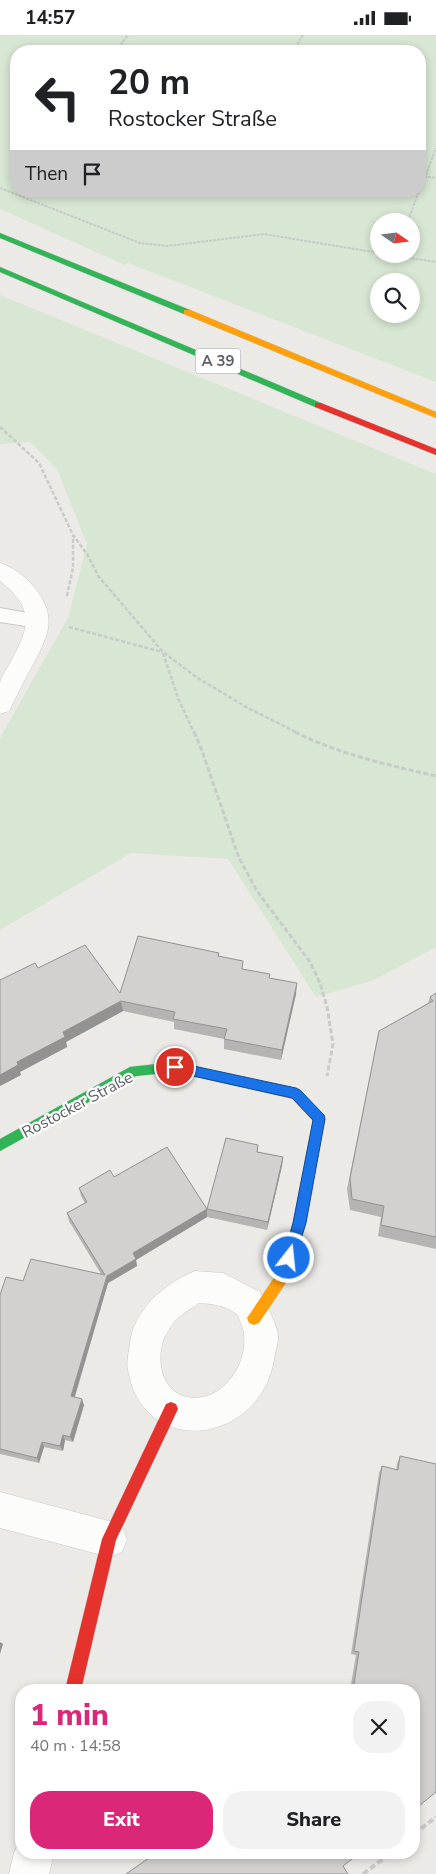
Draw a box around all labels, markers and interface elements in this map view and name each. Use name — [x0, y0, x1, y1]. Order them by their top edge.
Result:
text: 14:57 — [25, 5, 75, 31]
text: 20 m — [108, 59, 190, 106]
icon: left — [25, 65, 90, 130]
text: Rostocker Straße — [108, 104, 277, 134]
icon: arrive — [78, 160, 106, 188]
text: Then — [25, 161, 68, 187]
north arrow — [370, 213, 420, 263]
map controls — [370, 213, 420, 323]
button: search — [370, 273, 420, 323]
road number: A 39 — [196, 349, 240, 373]
pin — [154, 1046, 196, 1088]
icon: arrive — [161, 1053, 189, 1081]
street label: Rostocker Straße — [18, 1066, 137, 1143]
position arrow — [262, 1231, 314, 1283]
text: 1 min — [30, 1695, 109, 1736]
button: close — [353, 1701, 405, 1753]
text: 40 m · 14:58 — [30, 1735, 121, 1757]
button: Exit — [30, 1791, 213, 1849]
button: Share — [223, 1791, 405, 1849]

